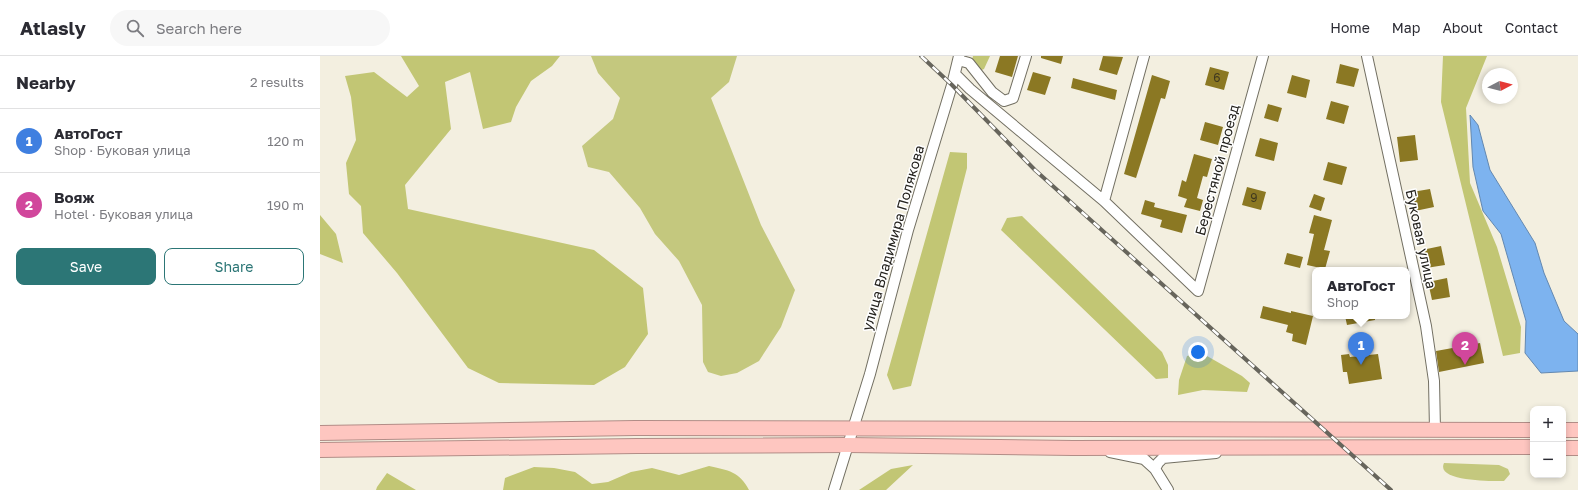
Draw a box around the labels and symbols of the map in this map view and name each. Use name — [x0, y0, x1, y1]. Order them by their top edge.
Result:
north arrow — [1482, 68, 1518, 104]
house number: 6 — [1213, 70, 1221, 85]
street label: Берестяной проезд — [1191, 102, 1242, 237]
street label: улица Владимира Полякова — [858, 143, 927, 333]
street label: Буковая улица — [1403, 188, 1440, 290]
house number: 9 — [1250, 190, 1258, 205]
pin: 1 — [1348, 332, 1374, 365]
pin: 2 — [1452, 332, 1478, 365]
your location — [1188, 342, 1208, 362]

